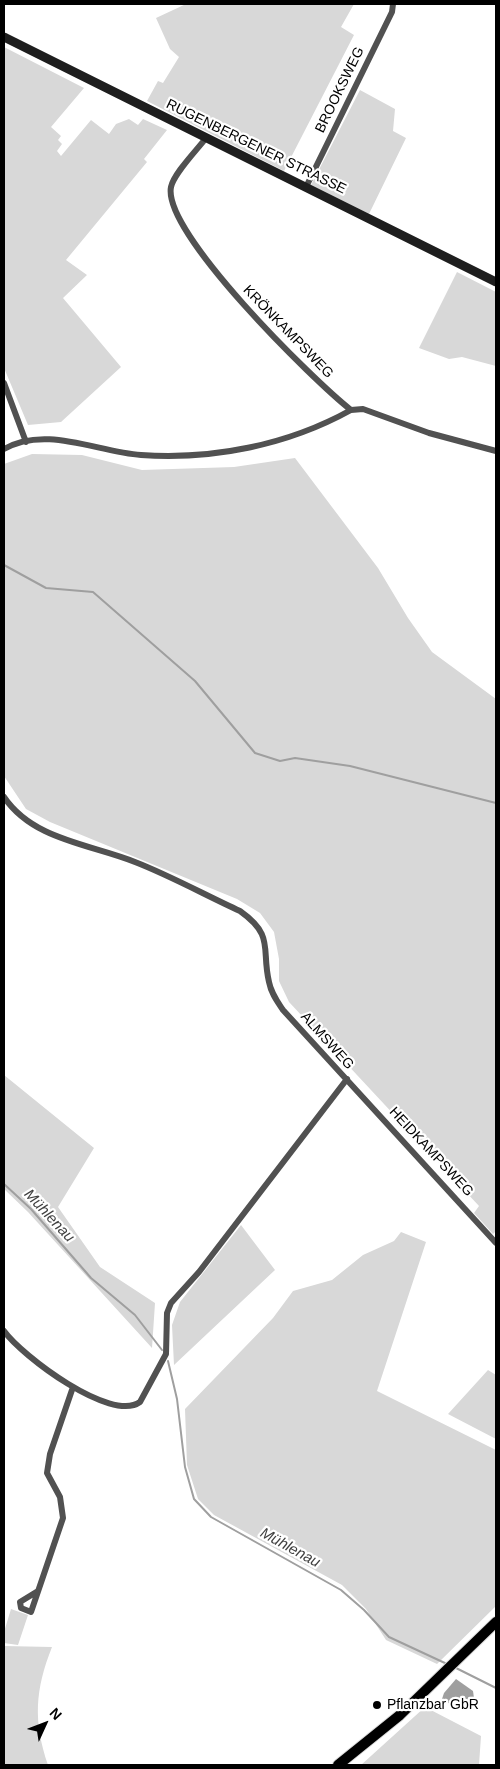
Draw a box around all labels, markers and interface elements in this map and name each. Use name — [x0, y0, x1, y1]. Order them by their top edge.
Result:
street label: BROOKSWEG — [312, 44, 368, 136]
street label: RUGENBERGENER STRASSE — [163, 96, 349, 198]
street label: KRÖNKAMPSWEG — [239, 282, 337, 382]
street label: ALMSWEG — [297, 1009, 357, 1073]
street label: HEIDKAMPSWEG — [385, 1104, 477, 1200]
water label: Mühlenau — [20, 1186, 78, 1246]
water label: Mühlenau — [257, 1524, 323, 1572]
place label: Pflanzbar GbR — [387, 1697, 479, 1713]
north arrow — [20, 1699, 70, 1749]
marker: Pflanzbar GbR — [371, 1699, 383, 1711]
text: N — [47, 1705, 65, 1723]

